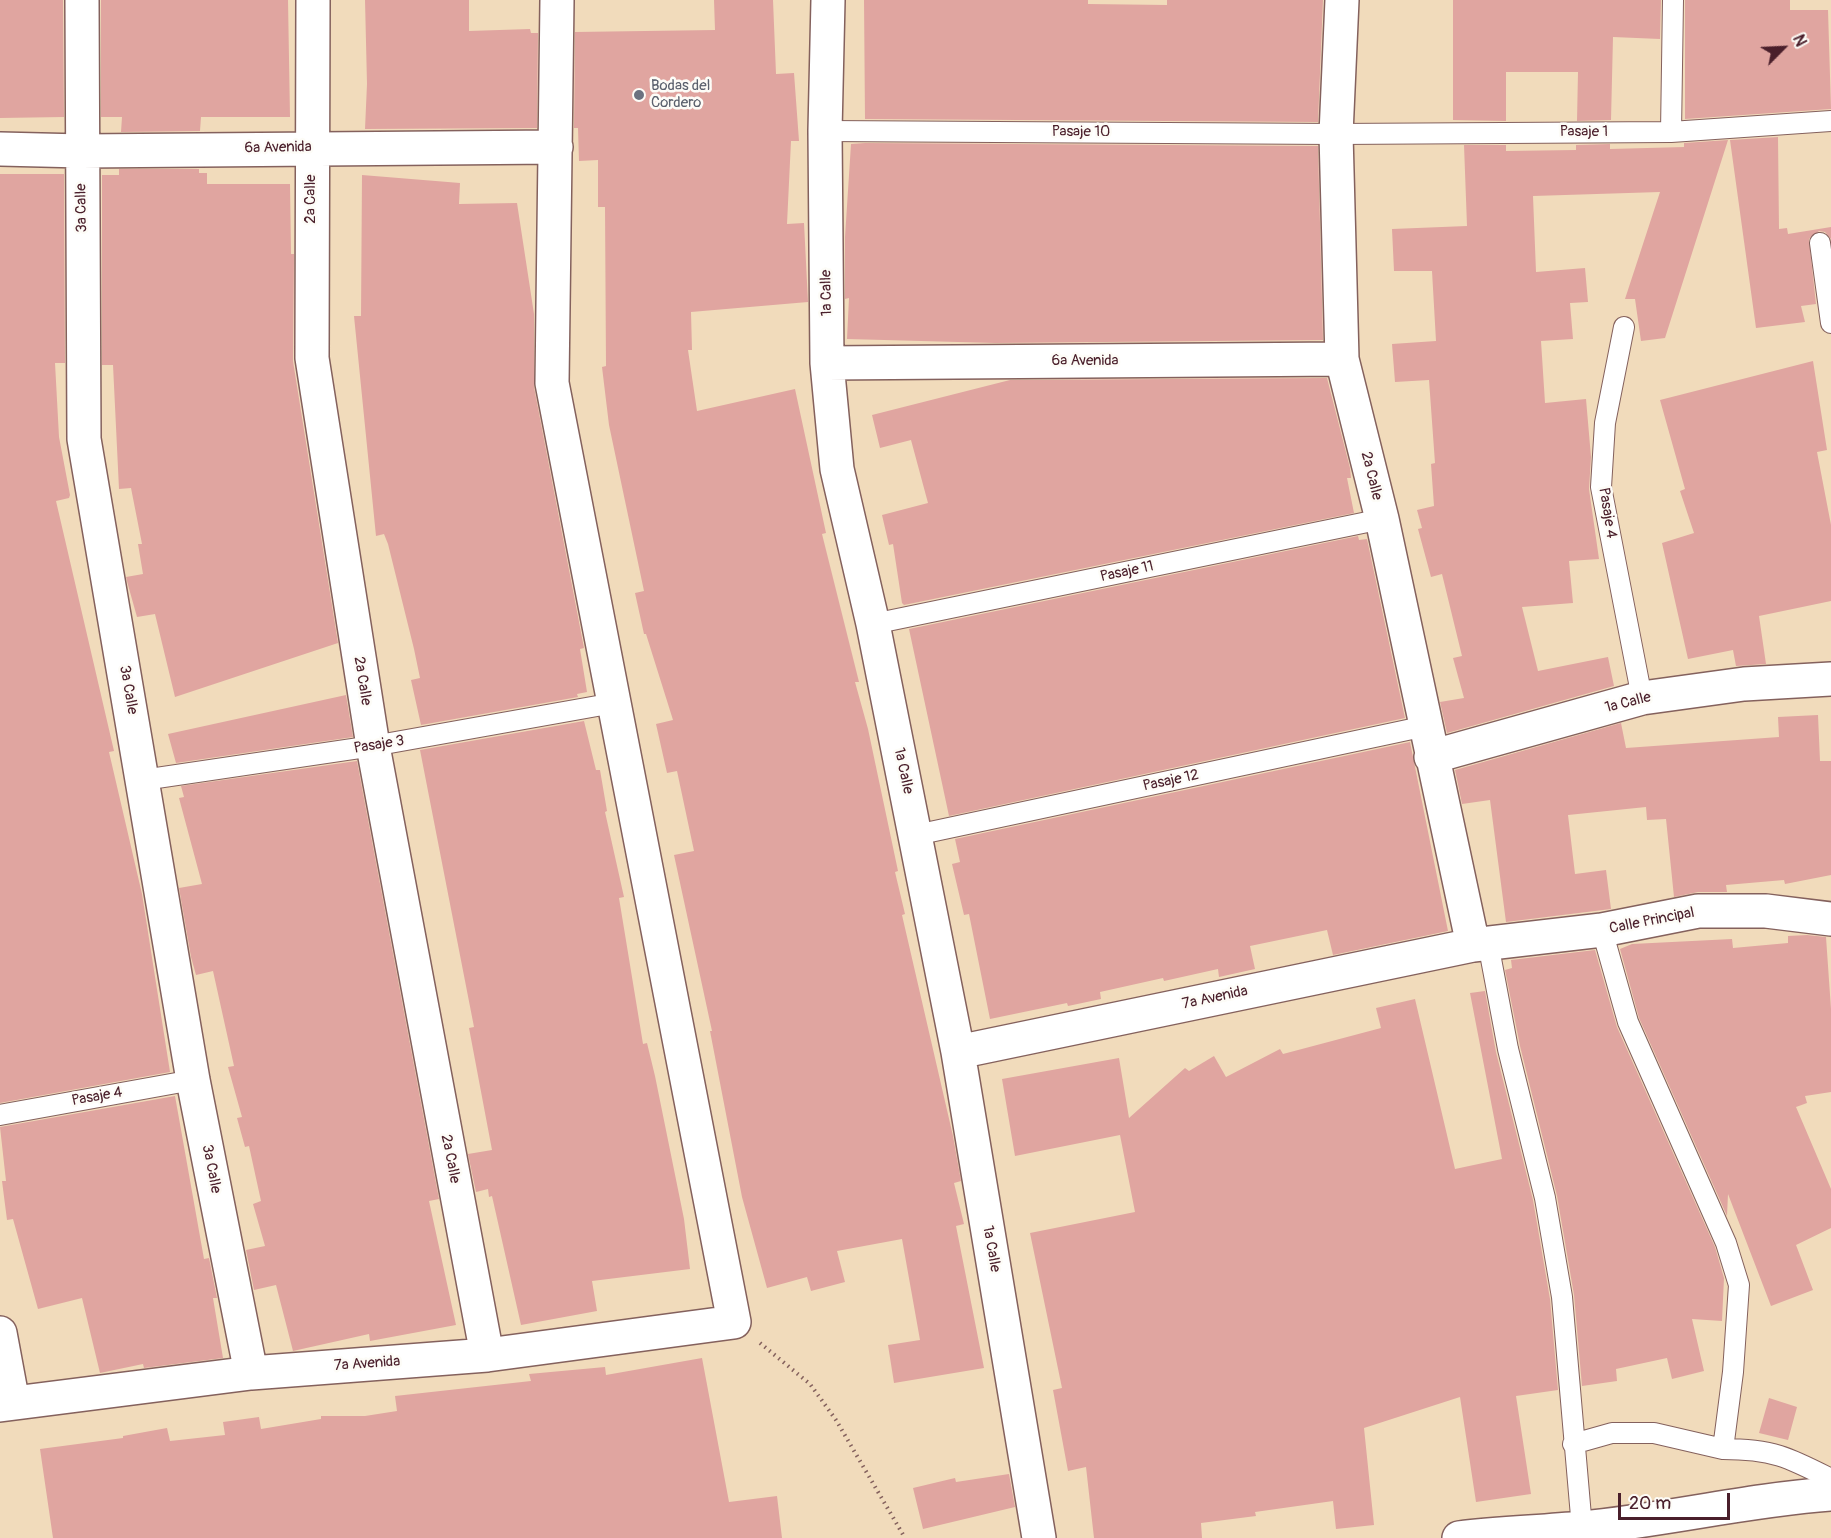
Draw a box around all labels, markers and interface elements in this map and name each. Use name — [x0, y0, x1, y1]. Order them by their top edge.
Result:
north arrow — [1753, 18, 1813, 78]
text: N — [1788, 32, 1811, 50]
place label: Bodas del Cordero — [651, 77, 710, 112]
marker: Bodas del Cordero — [632, 88, 646, 102]
street label: Pasaje 10 — [1052, 123, 1110, 141]
street label: Pasaje 1 — [1560, 123, 1608, 141]
street label: 6a Avenida — [244, 138, 312, 158]
street label: 2a Calle — [302, 174, 320, 224]
street label: 3a Calle — [73, 183, 91, 233]
street label: 1a Calle — [818, 269, 836, 317]
street label: 6a Avenida — [1051, 352, 1119, 370]
street label: 2a Calle — [1356, 450, 1386, 502]
street label: Pasaje 4 — [1594, 486, 1620, 540]
street label: Pasaje 11 — [1099, 558, 1155, 586]
street label: 2a Calle — [349, 655, 375, 707]
street label: 3a Calle — [115, 664, 141, 716]
street label: 1a Calle — [1603, 689, 1653, 717]
street label: Pasaje 3 — [353, 732, 405, 758]
street label: 1a Calle — [889, 746, 917, 796]
street label: Pasaje 12 — [1141, 766, 1201, 796]
street label: Calle Principal — [1608, 904, 1696, 938]
street label: 7a Avenida — [1181, 982, 1249, 1014]
street label: Pasaje 4 — [70, 1084, 124, 1110]
street label: 2a Calle — [436, 1133, 464, 1185]
street label: 3a Calle — [197, 1143, 225, 1195]
street label: 1a Calle — [978, 1224, 1004, 1274]
street label: 7a Avenida — [333, 1353, 401, 1375]
scale bar — [1621, 1481, 1734, 1519]
text: 20 m — [1629, 1492, 1671, 1515]

